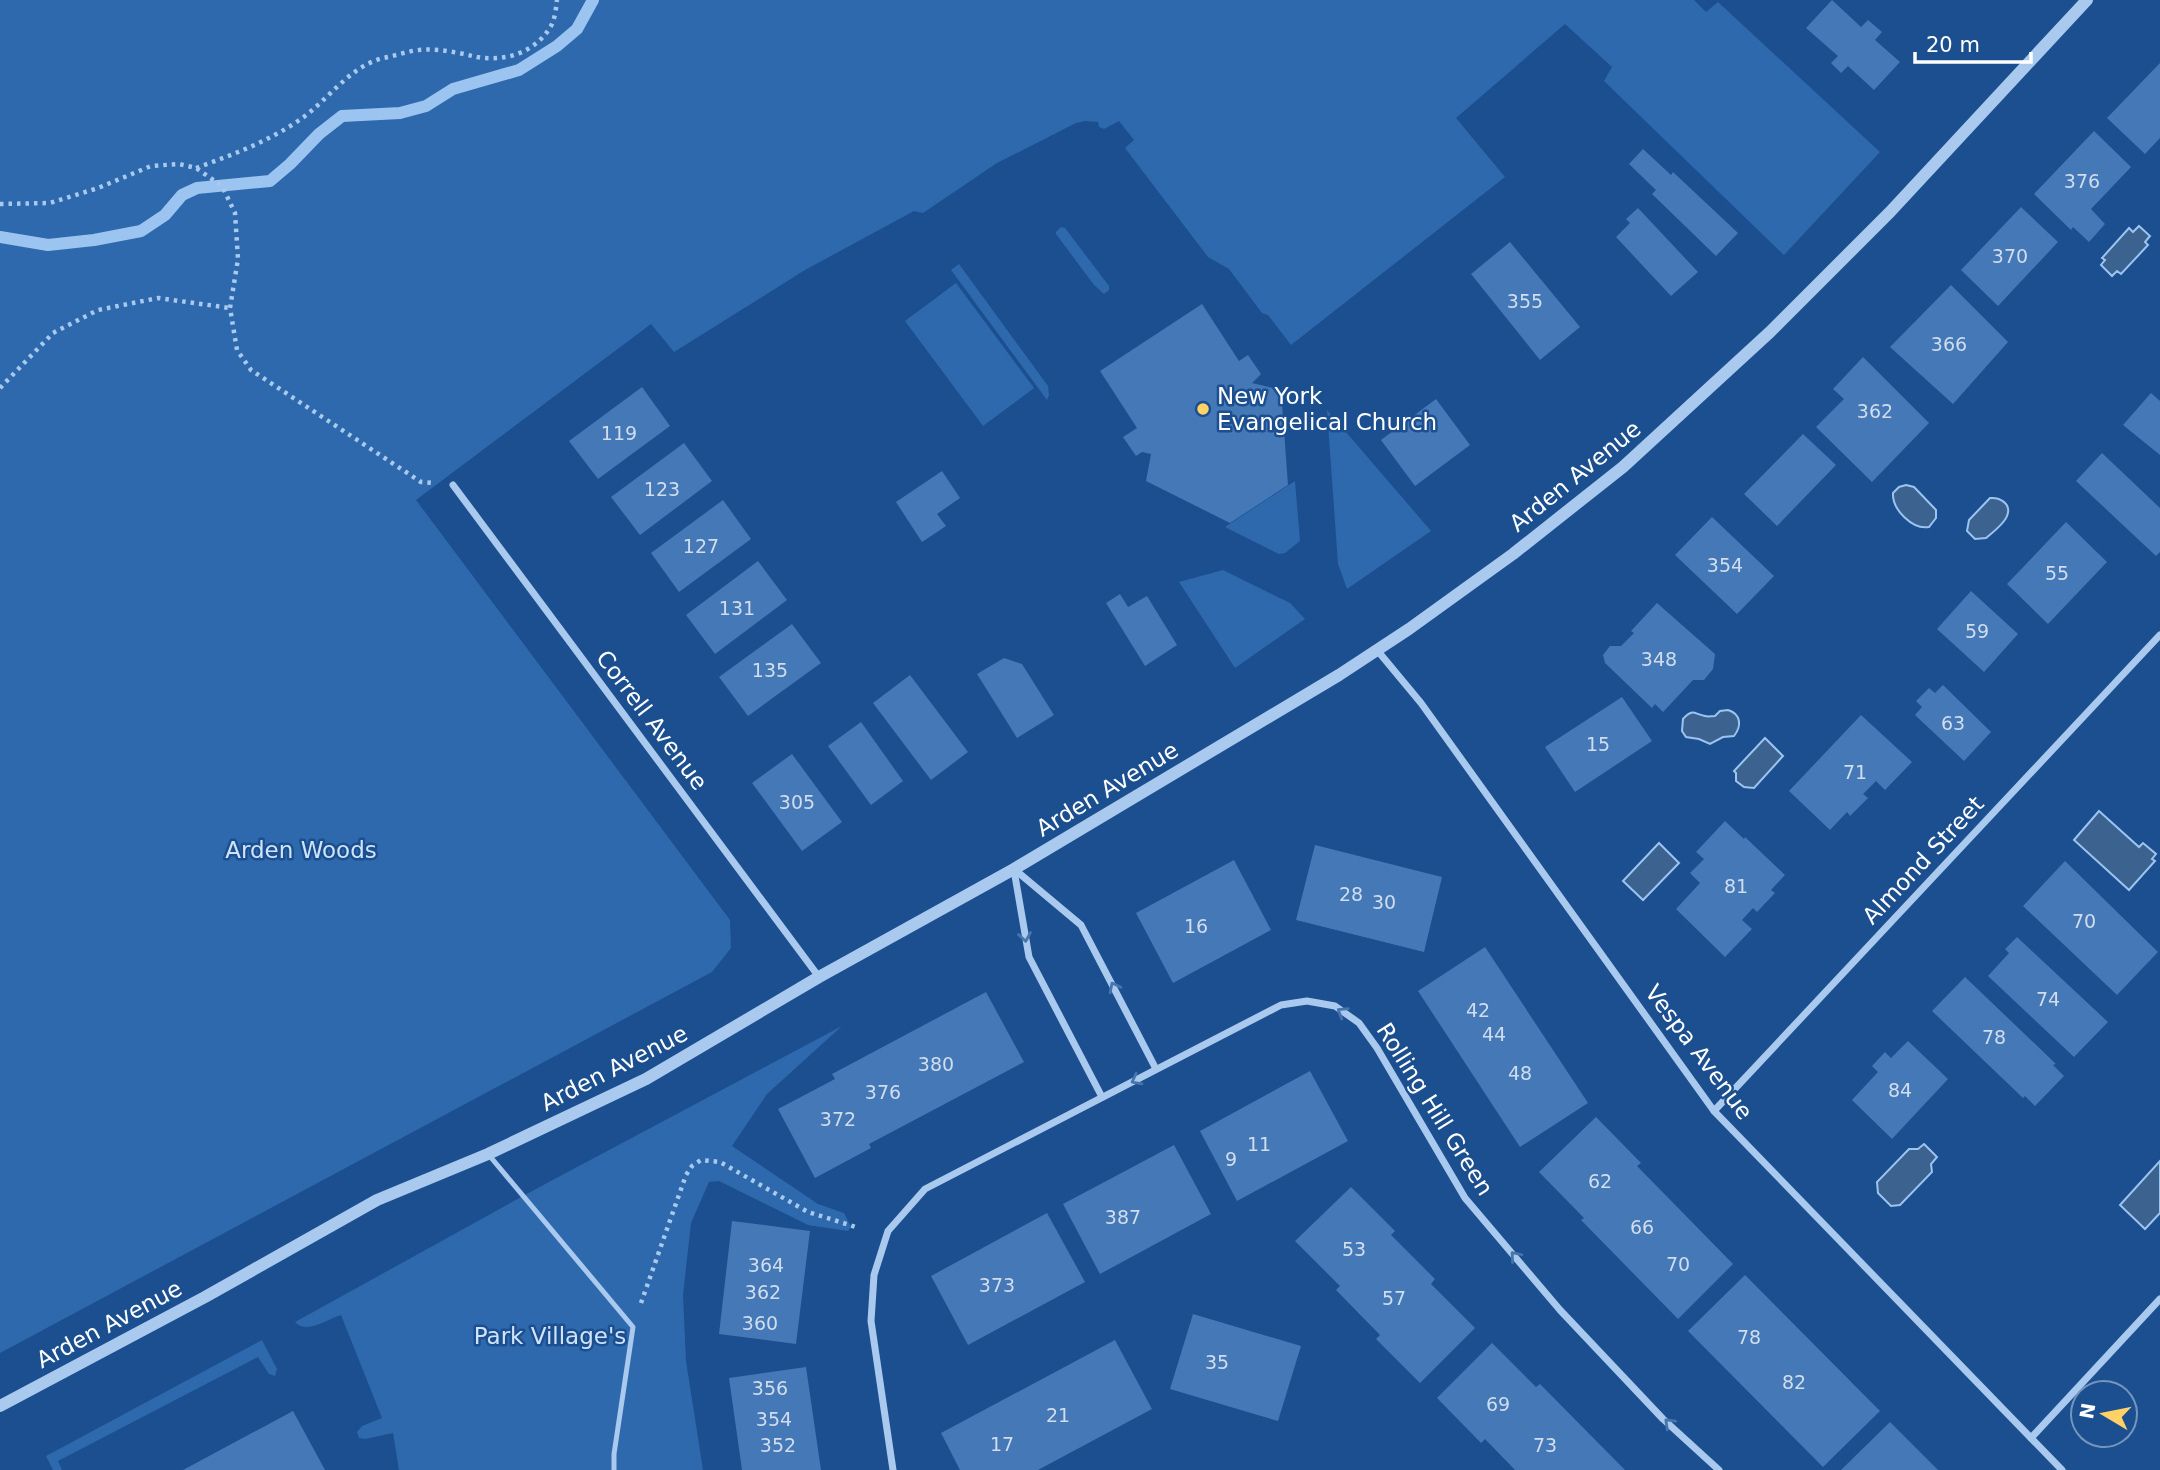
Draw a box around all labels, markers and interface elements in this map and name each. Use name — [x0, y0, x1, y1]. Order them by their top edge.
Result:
scale bar — [1915, 21, 2030, 65]
text: 20 m — [1926, 33, 1980, 57]
house number: 376 — [2064, 170, 2100, 192]
house number: 370 — [1992, 245, 2028, 267]
house number: 355 — [1507, 290, 1543, 312]
house number: 366 — [1931, 333, 1967, 355]
place label: New York Evangelical Church — [1217, 383, 1437, 435]
house number: 362 — [1857, 400, 1893, 422]
marker: New York Evangelical Church — [1195, 401, 1211, 417]
street label: Arden Avenue — [1504, 415, 1646, 537]
house number: 119 — [601, 422, 637, 444]
house number: 123 — [644, 478, 680, 500]
house number: 127 — [683, 535, 719, 557]
house number: 354 — [1707, 554, 1743, 576]
house number: 55 — [2045, 562, 2069, 584]
house number: 131 — [719, 597, 755, 619]
house number: 59 — [1965, 620, 1989, 642]
street label: Correll Avenue — [591, 645, 713, 795]
house number: 348 — [1641, 648, 1677, 670]
house number: 135 — [752, 659, 788, 681]
house number: 63 — [1941, 712, 1965, 734]
house number: 15 — [1586, 733, 1610, 755]
street label: Arden Avenue — [1031, 736, 1183, 842]
house number: 71 — [1843, 761, 1867, 783]
house number: 305 — [779, 791, 815, 813]
street label: Almond Street — [1857, 791, 1989, 929]
park label: Arden Woods — [225, 837, 377, 863]
house number: 81 — [1724, 875, 1748, 897]
house number: 28 — [1339, 883, 1363, 905]
house number: 30 — [1372, 891, 1396, 913]
house number: 70 — [2072, 910, 2096, 932]
house number: 16 — [1184, 915, 1208, 937]
one-way arrow — [1017, 931, 1032, 943]
street label: Vespa Avenue — [1640, 980, 1758, 1124]
one-way arrow — [1108, 981, 1122, 994]
house number: 74 — [2036, 988, 2060, 1010]
house number: 42 — [1466, 999, 1490, 1021]
one-way arrow — [1337, 1008, 1350, 1021]
street label: Rolling Hill Green — [1371, 1018, 1499, 1200]
street label: Arden Avenue — [536, 1020, 692, 1116]
house number: 44 — [1482, 1023, 1506, 1045]
house number: 78 — [1982, 1026, 2006, 1048]
house number: 380 — [918, 1053, 954, 1075]
house number: 48 — [1508, 1062, 1532, 1084]
one-way arrow — [1131, 1071, 1143, 1085]
house number: 84 — [1888, 1079, 1912, 1101]
house number: 376 — [865, 1081, 901, 1103]
house number: 372 — [820, 1108, 856, 1130]
house number: 11 — [1247, 1133, 1271, 1155]
house number: 9 — [1225, 1148, 1237, 1170]
house number: 62 — [1588, 1170, 1612, 1192]
house number: 387 — [1105, 1206, 1141, 1228]
house number: 66 — [1630, 1216, 1654, 1238]
house number: 53 — [1342, 1238, 1366, 1260]
one-way arrow — [1510, 1252, 1523, 1264]
house number: 70 — [1666, 1253, 1690, 1275]
house number: 364 — [748, 1254, 784, 1276]
house number: 373 — [979, 1274, 1015, 1296]
street label: Arden Avenue — [32, 1275, 186, 1373]
house number: 362 — [745, 1281, 781, 1303]
house number: 57 — [1382, 1287, 1406, 1309]
house number: 360 — [742, 1312, 778, 1334]
park label: Park Village's — [474, 1323, 626, 1349]
house number: 78 — [1737, 1326, 1761, 1348]
house number: 35 — [1205, 1351, 1229, 1373]
house number: 82 — [1782, 1371, 1806, 1393]
house number: 356 — [752, 1377, 788, 1399]
north arrow — [2069, 1379, 2139, 1449]
house number: 69 — [1486, 1393, 1510, 1415]
text: N — [2075, 1401, 2099, 1421]
house number: 21 — [1046, 1404, 1070, 1426]
house number: 354 — [756, 1408, 792, 1430]
one-way arrow — [1664, 1419, 1677, 1432]
house number: 17 — [990, 1433, 1014, 1455]
house number: 352 — [760, 1434, 796, 1456]
house number: 73 — [1533, 1434, 1557, 1456]

